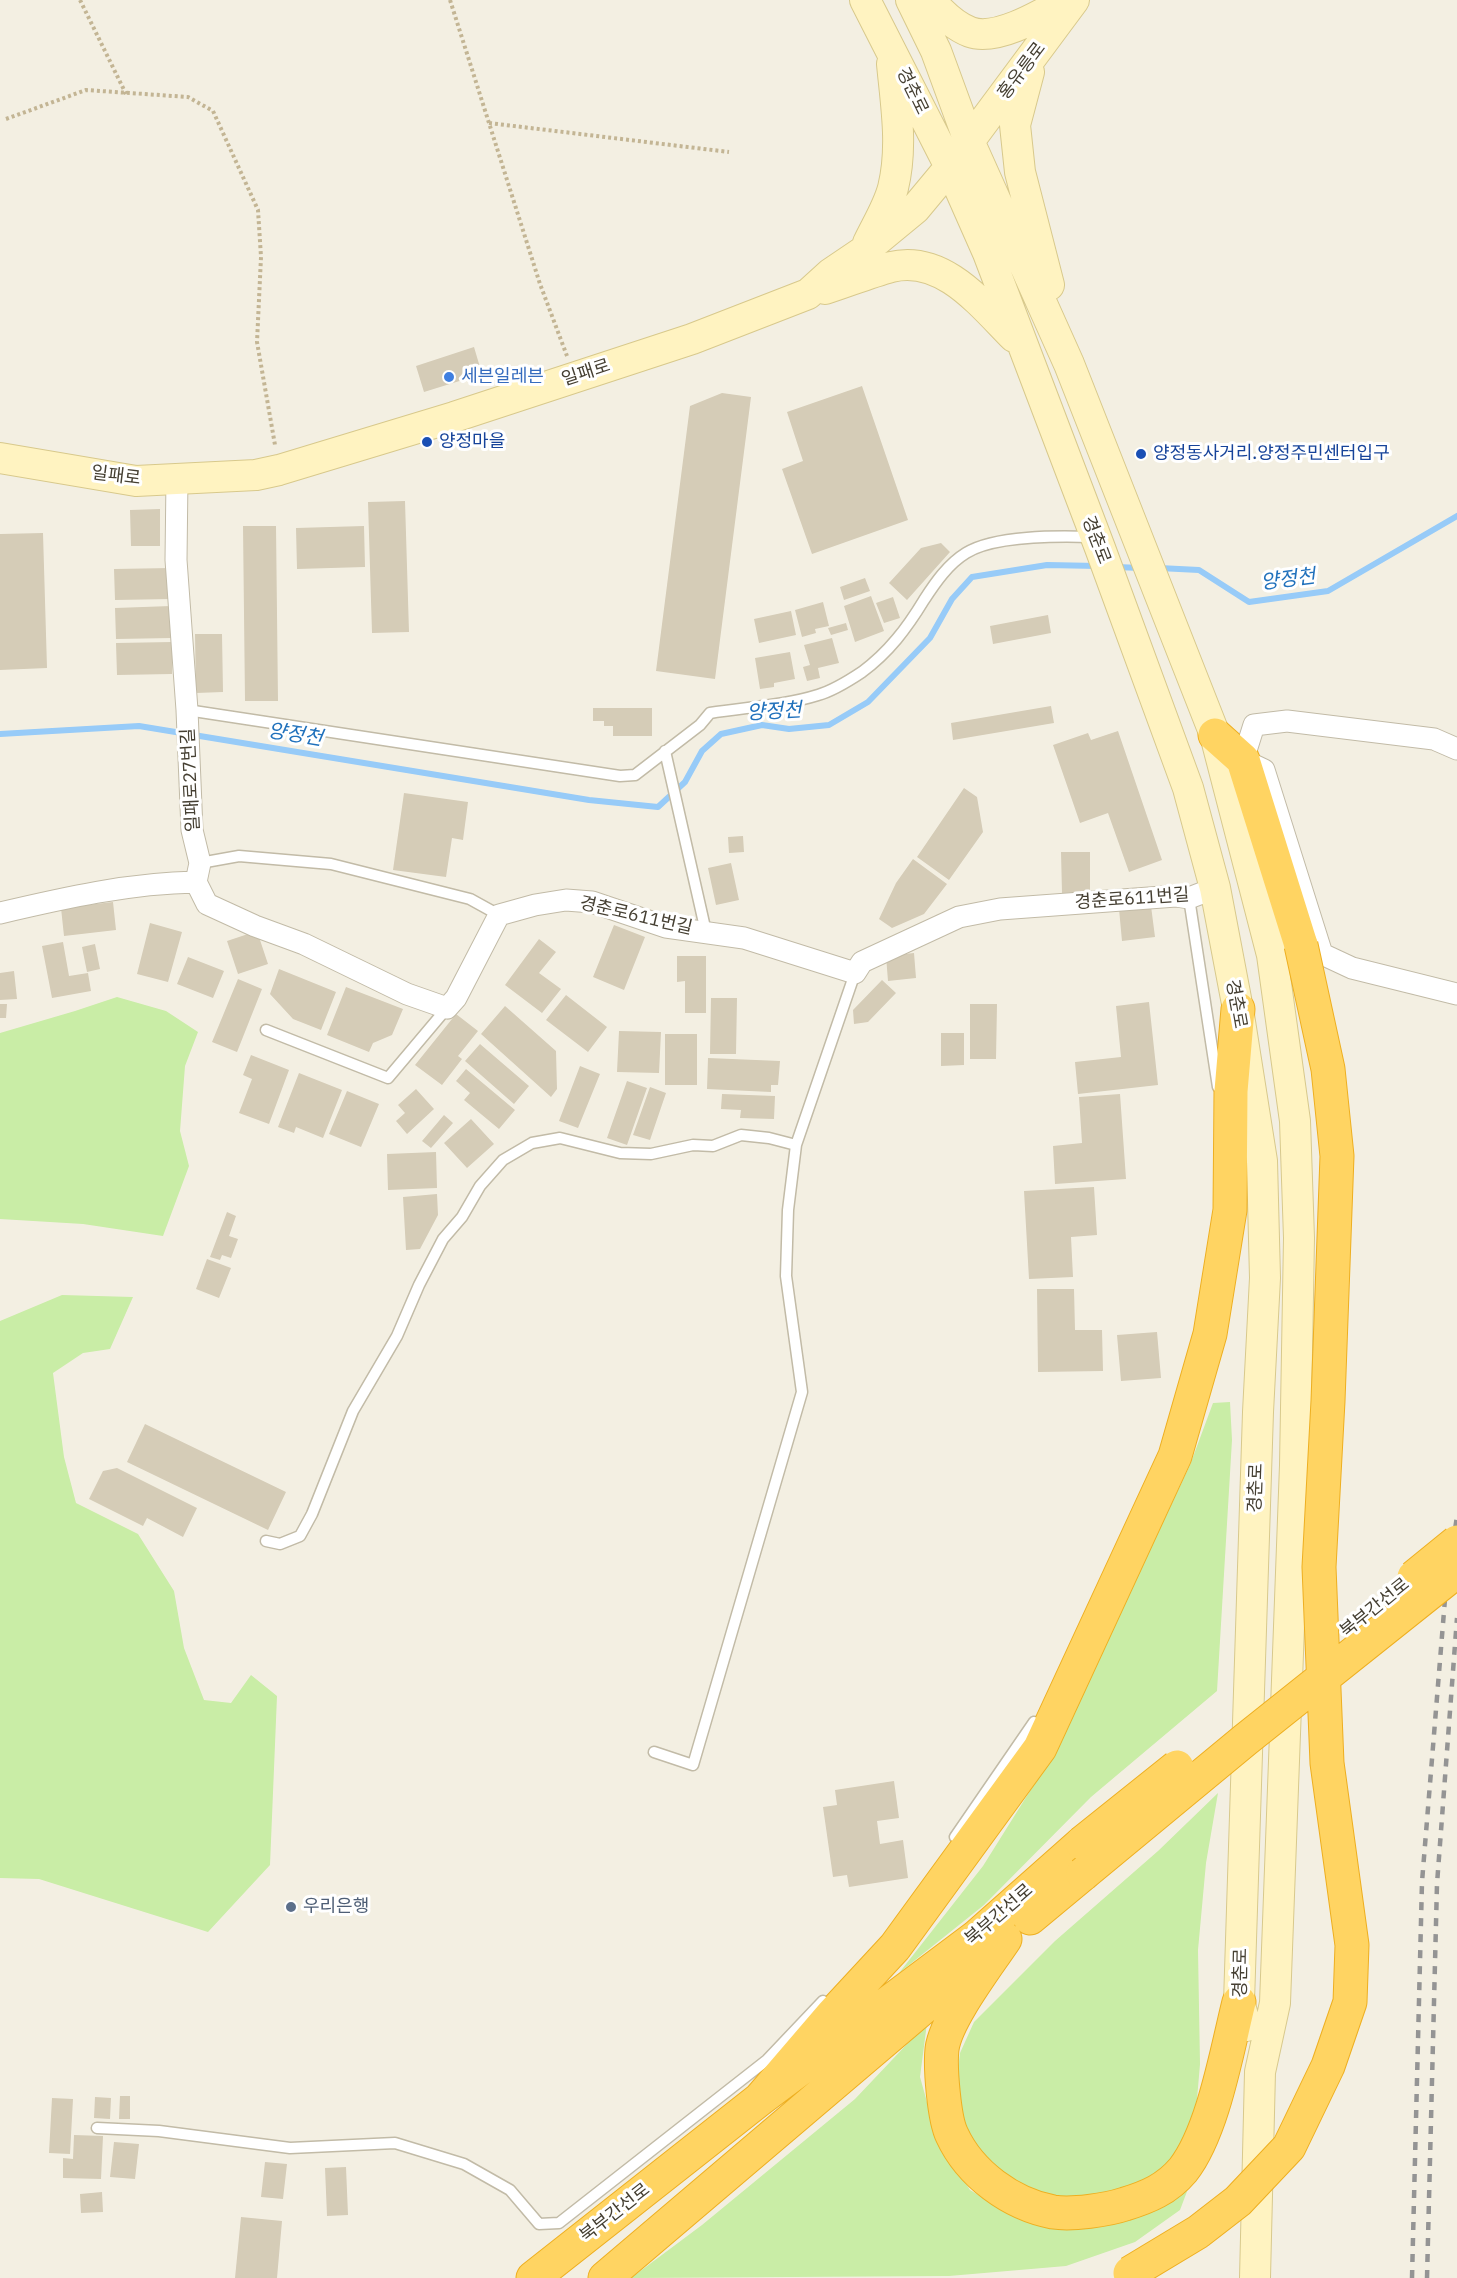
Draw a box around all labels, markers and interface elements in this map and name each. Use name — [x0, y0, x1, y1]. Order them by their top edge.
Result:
street label: 홍유릉로 — [993, 38, 1051, 104]
street label: 경춘로 — [891, 64, 933, 118]
street label: 일패로 — [559, 355, 613, 391]
place label: 세븐일레븐 — [461, 366, 544, 388]
marker: 세븐일레븐 — [442, 370, 456, 384]
place label: 양정마을 — [439, 431, 505, 453]
marker: 양정마을 — [420, 435, 434, 449]
place label: 양정동사거리.양정주민센터입구 — [1153, 443, 1390, 465]
marker: 양정동사거리.양정주민센터입구 — [1134, 447, 1148, 461]
street label: 일패로 — [90, 462, 142, 490]
street label: 경춘로 — [1077, 513, 1115, 567]
water label: 양정천 — [1259, 565, 1317, 595]
water label: 양정천 — [746, 699, 802, 725]
water label: 양정천 — [266, 719, 324, 751]
street label: 일패로27번길 — [177, 727, 205, 833]
street label: 경춘로611번길 — [1074, 884, 1190, 914]
street label: 경춘로611번길 — [577, 893, 695, 939]
street label: 경춘로 — [1221, 978, 1251, 1030]
street label: 경춘로 — [1244, 1463, 1268, 1513]
street label: 북부간선로 — [1336, 1574, 1414, 1642]
street label: 북부간선로 — [961, 1880, 1037, 1950]
place label: 우리은행 — [303, 1896, 369, 1918]
marker: 우리은행 — [284, 1900, 298, 1914]
street label: 경춘로 — [1230, 1948, 1252, 1998]
street label: 북부간선로 — [576, 2179, 654, 2247]

